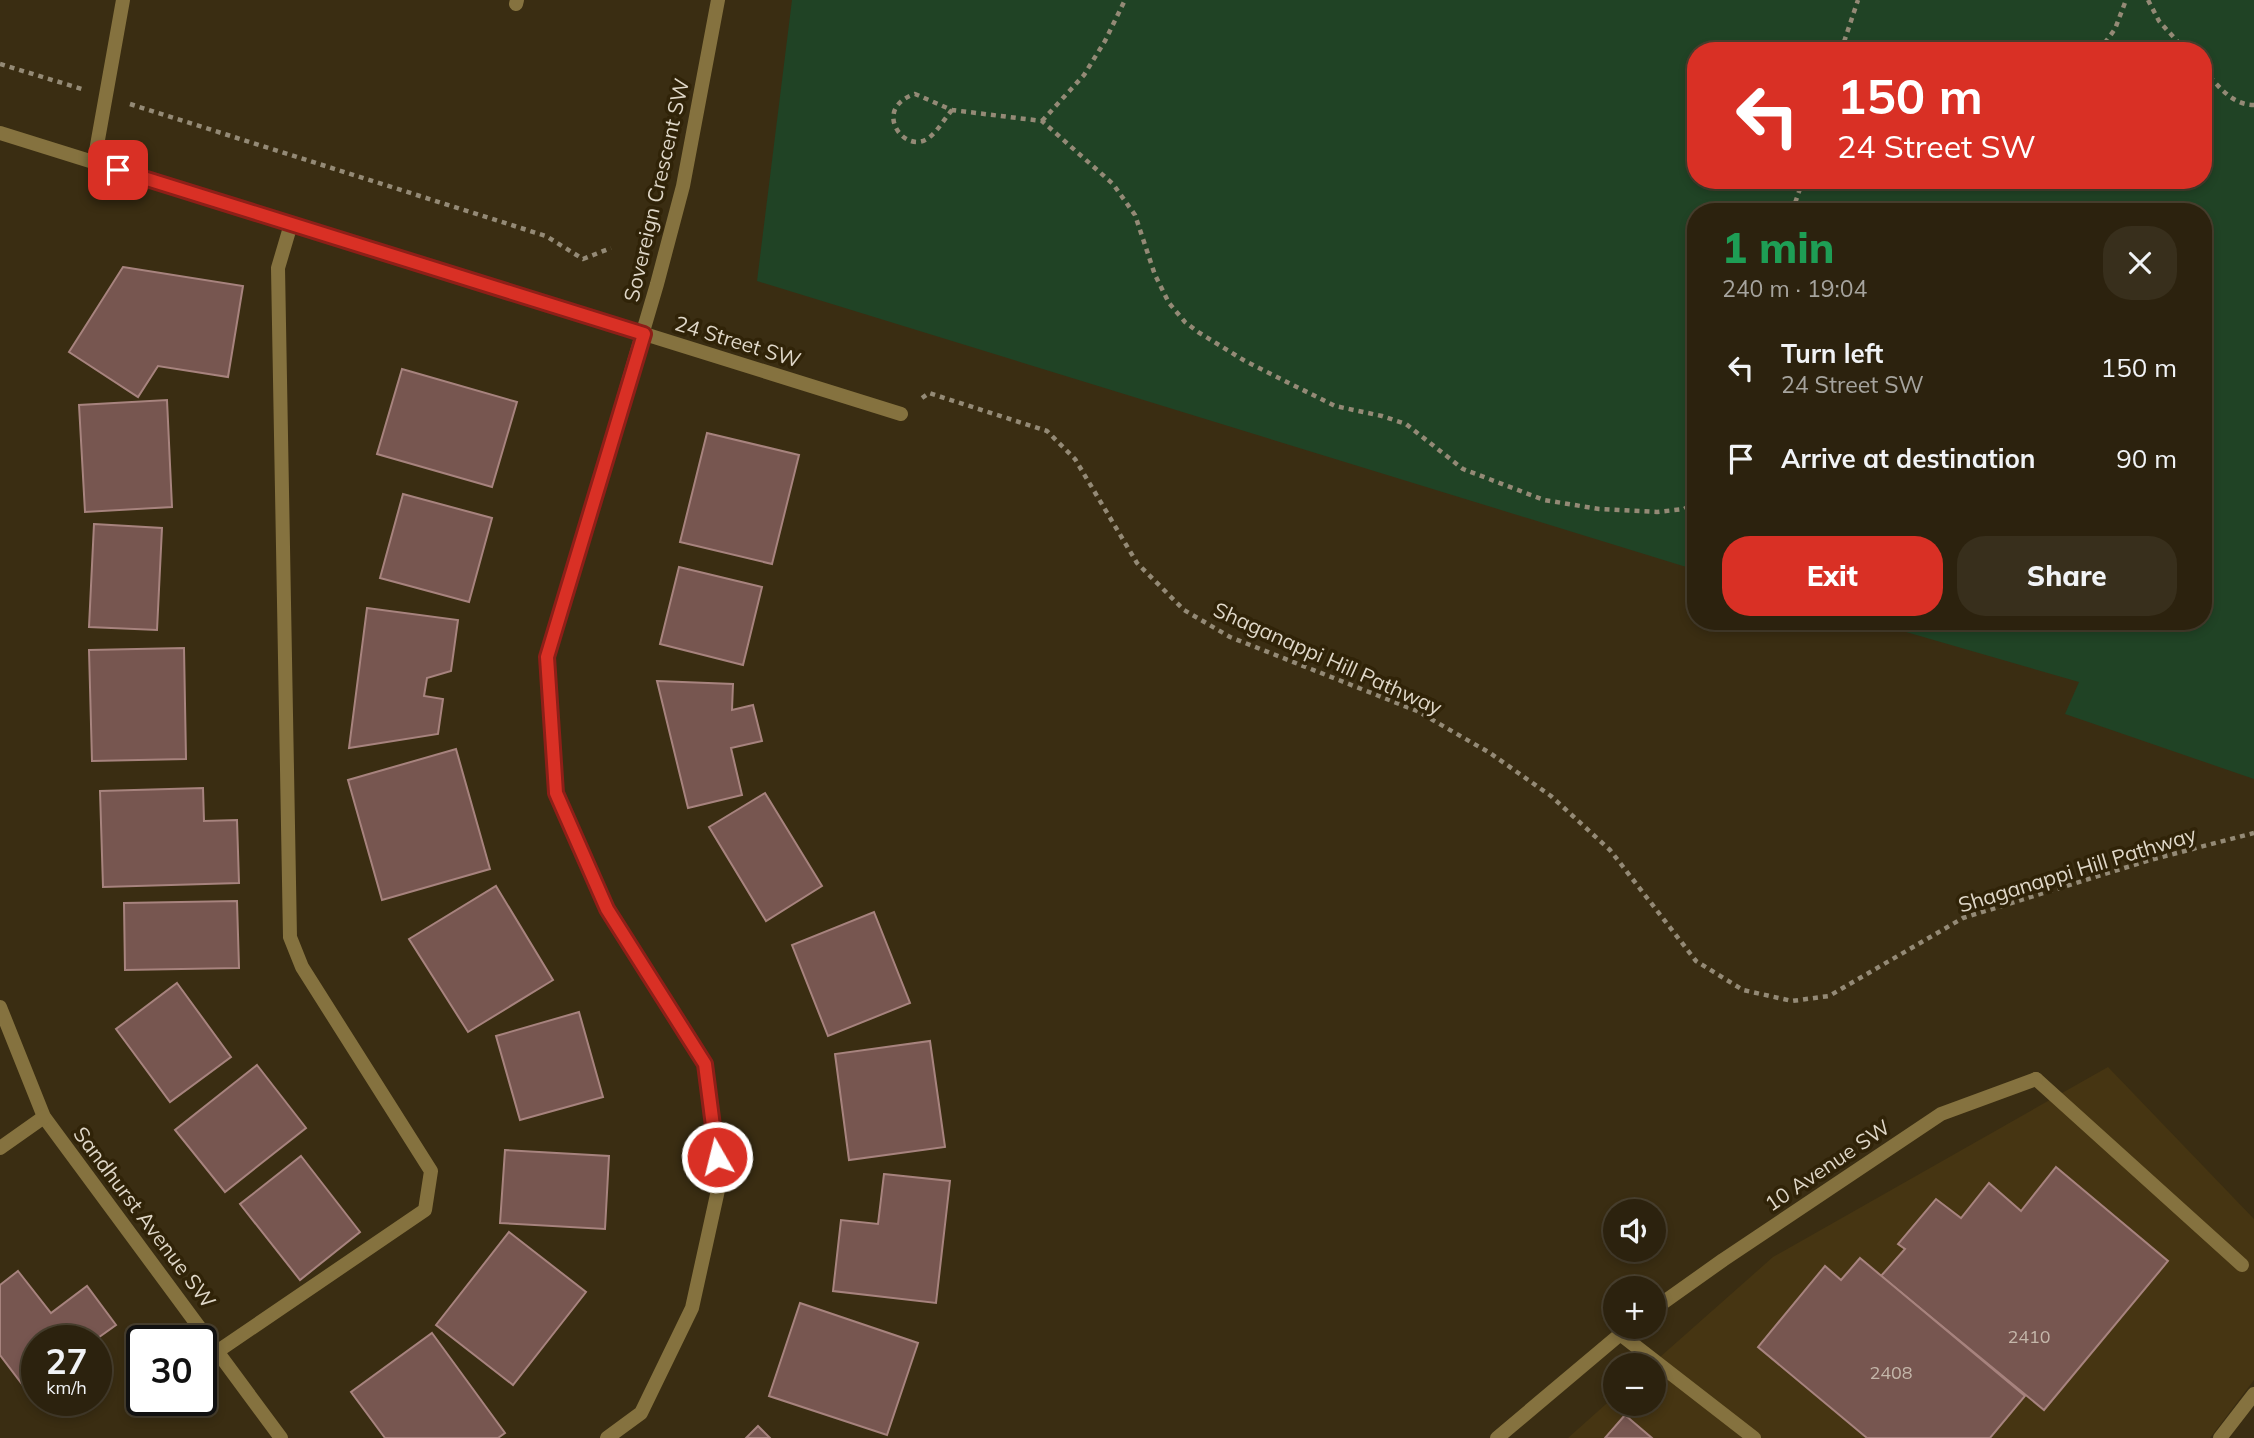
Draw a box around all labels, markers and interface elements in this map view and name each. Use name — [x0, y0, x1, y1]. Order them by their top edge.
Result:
text: 150 m — [1837, 65, 1983, 126]
icon: left — [1722, 70, 1813, 161]
street label: Sovereign Crescent SW — [618, 76, 694, 304]
text: 24 Street SW — [1837, 126, 2036, 166]
pin — [88, 140, 148, 200]
icon: arrive — [99, 151, 137, 189]
text: 1 min — [1722, 221, 1835, 274]
button: close — [2103, 226, 2177, 300]
text: 240 m · 19:04 — [1722, 274, 1867, 303]
street label: 24 Street SW — [672, 309, 804, 373]
text: Turn left — [1781, 337, 1883, 370]
icon: left — [1722, 349, 1760, 387]
text: 150 m — [2101, 351, 2177, 384]
text: 24 Street SW — [1781, 370, 1924, 399]
icon: arrive — [1722, 440, 1760, 478]
text: Arrive at destination — [1781, 442, 2036, 475]
text: 90 m — [2116, 442, 2177, 475]
button: Exit — [1722, 536, 1943, 616]
button: Share — [1957, 536, 2177, 616]
street label: Shaganappi Hill Pathway — [1210, 596, 1446, 720]
street label: Shaganappi Hill Pathway — [1955, 820, 2199, 918]
street label: 10 Avenue SW — [1759, 1114, 1895, 1216]
position arrow — [680, 1120, 754, 1194]
street label: Sandhurst Avenue SW — [68, 1121, 222, 1313]
map controls — [1603, 1199, 1666, 1416]
button: sound — [1603, 1199, 1666, 1262]
button: + — [1603, 1276, 1666, 1339]
speed limit sign: 30 — [126, 1325, 217, 1416]
house number: 2410 — [2007, 1325, 2051, 1348]
text: 27 — [45, 1339, 88, 1383]
button: − — [1603, 1353, 1666, 1416]
house number: 2408 — [1869, 1361, 1913, 1384]
text: km/h — [46, 1376, 87, 1399]

